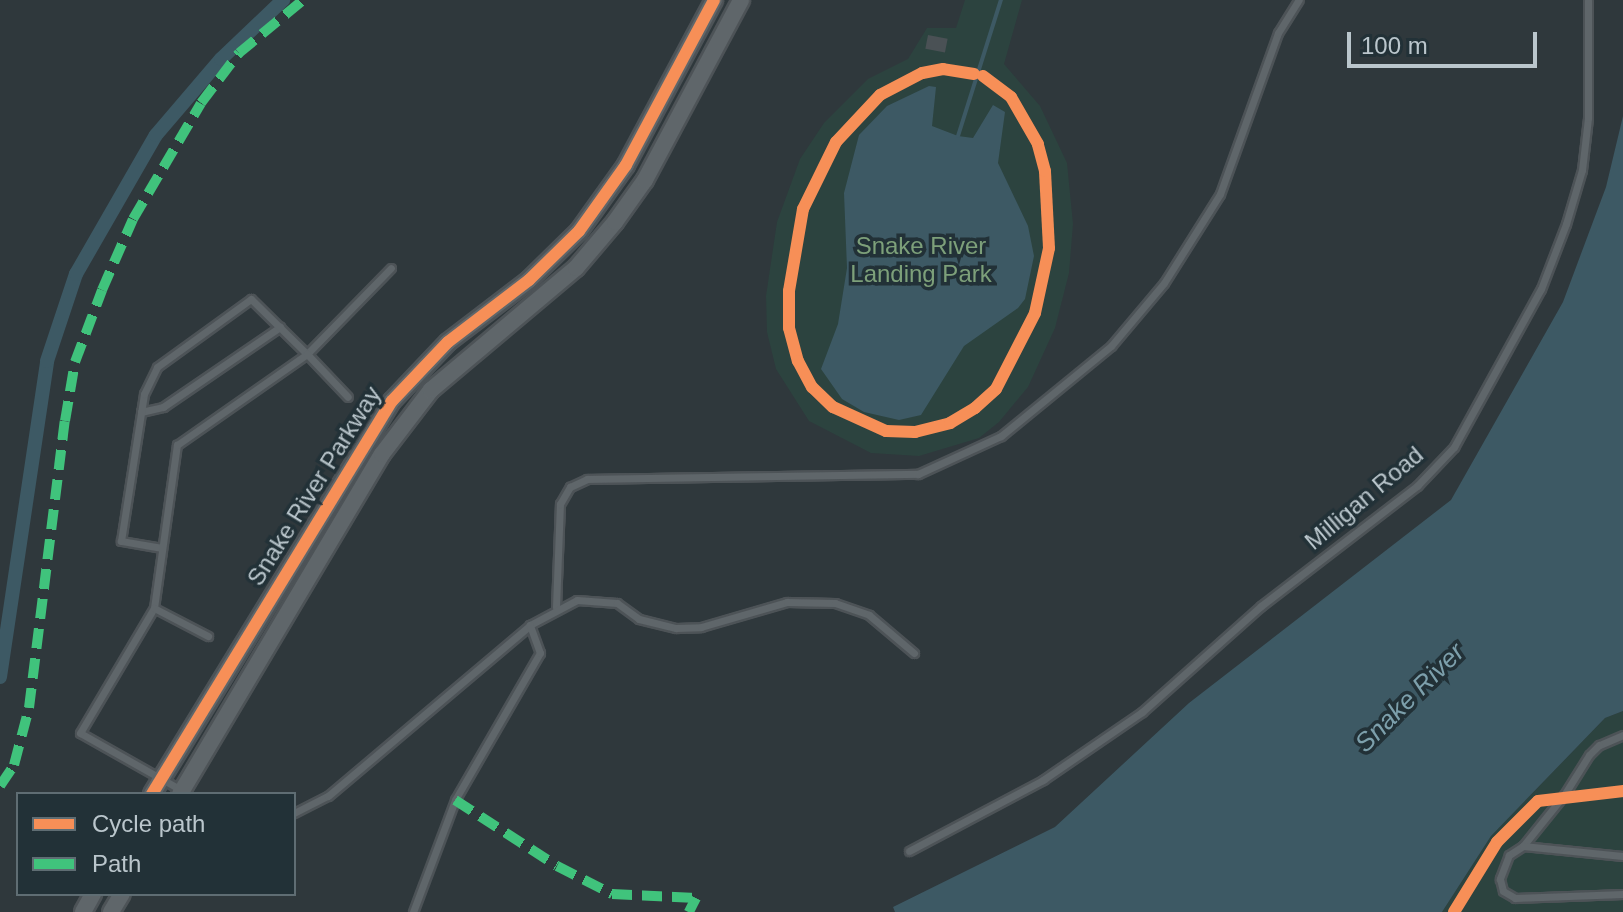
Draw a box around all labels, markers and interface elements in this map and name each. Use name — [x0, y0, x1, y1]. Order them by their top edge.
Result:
scale bar — [1351, 16, 1541, 66]
text: 100 m — [1361, 32, 1428, 59]
park label: Snake River Landing Park — [850, 232, 992, 288]
street label: Snake River Parkway — [241, 381, 387, 591]
street label: Milligan Road — [1299, 440, 1429, 556]
water label: Snake River — [1349, 637, 1471, 759]
legend — [16, 792, 296, 896]
text: Cycle path — [92, 810, 205, 837]
text: Path — [92, 850, 141, 877]

